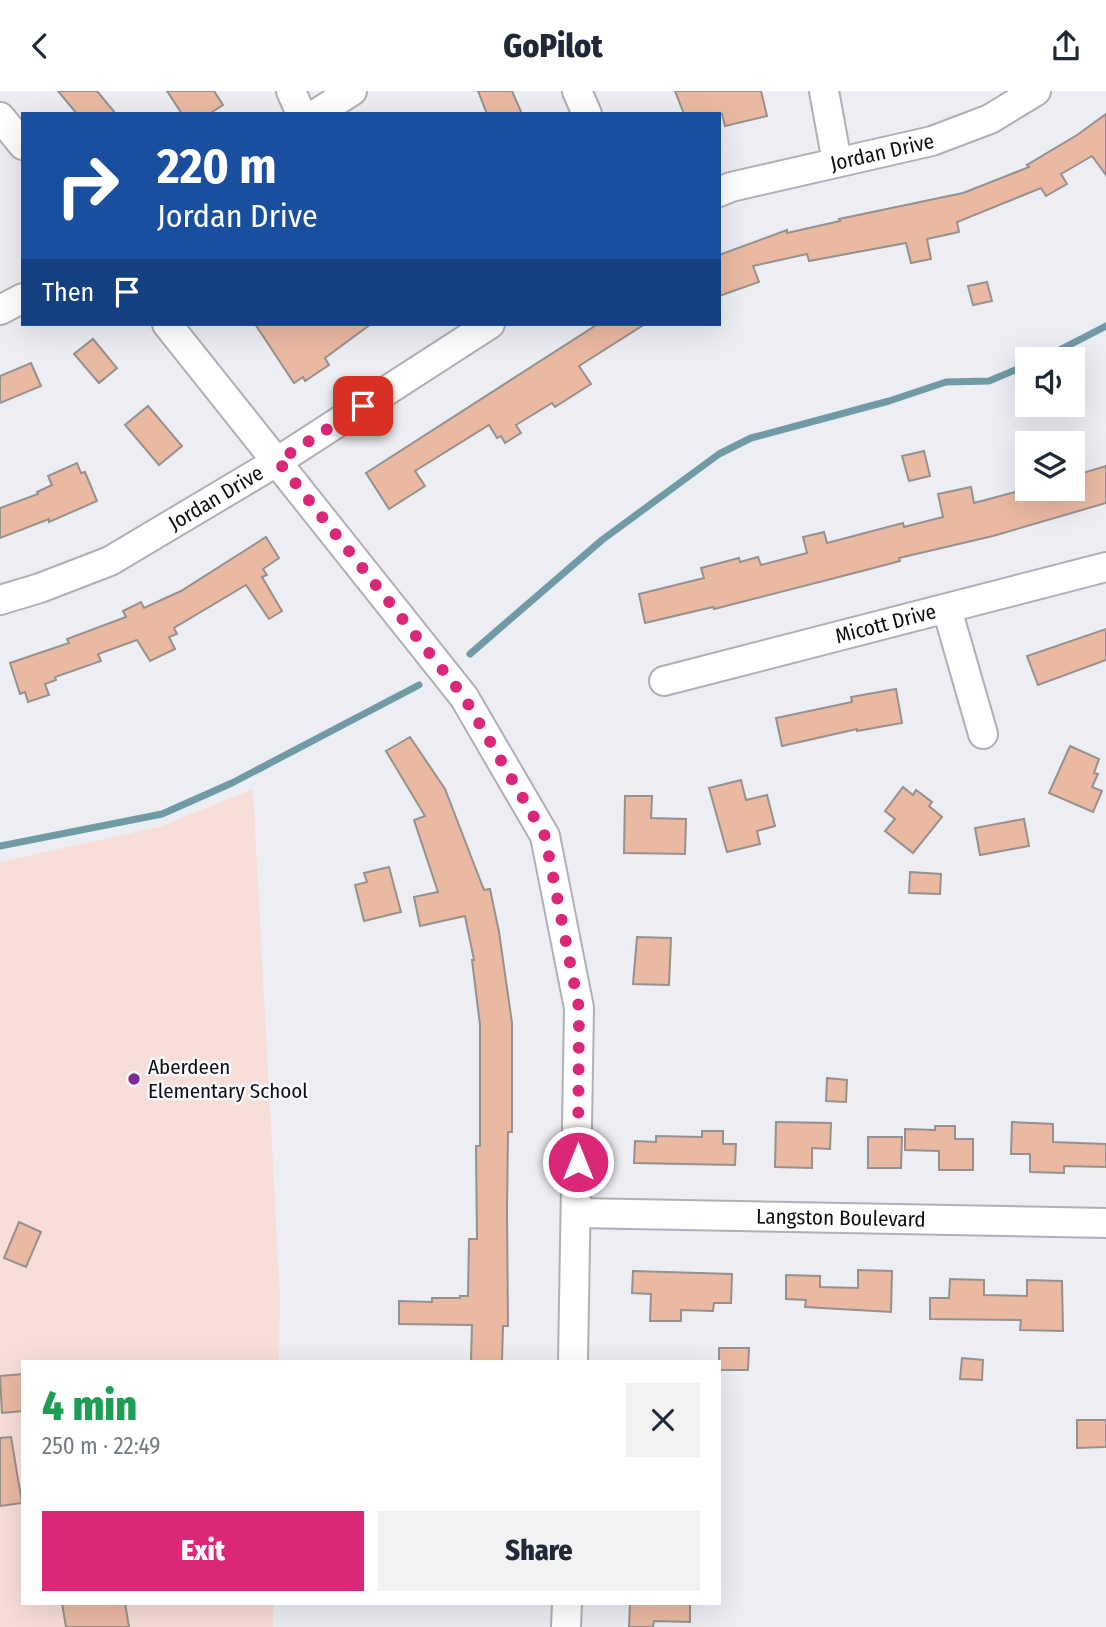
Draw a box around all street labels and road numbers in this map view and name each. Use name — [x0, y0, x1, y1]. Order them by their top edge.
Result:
street label: Jordan Drive — [828, 128, 936, 177]
street label: Jordan Drive — [164, 460, 268, 536]
street label: Micott Drive — [833, 598, 939, 649]
street label: Langston Boulevard — [756, 1203, 926, 1233]

